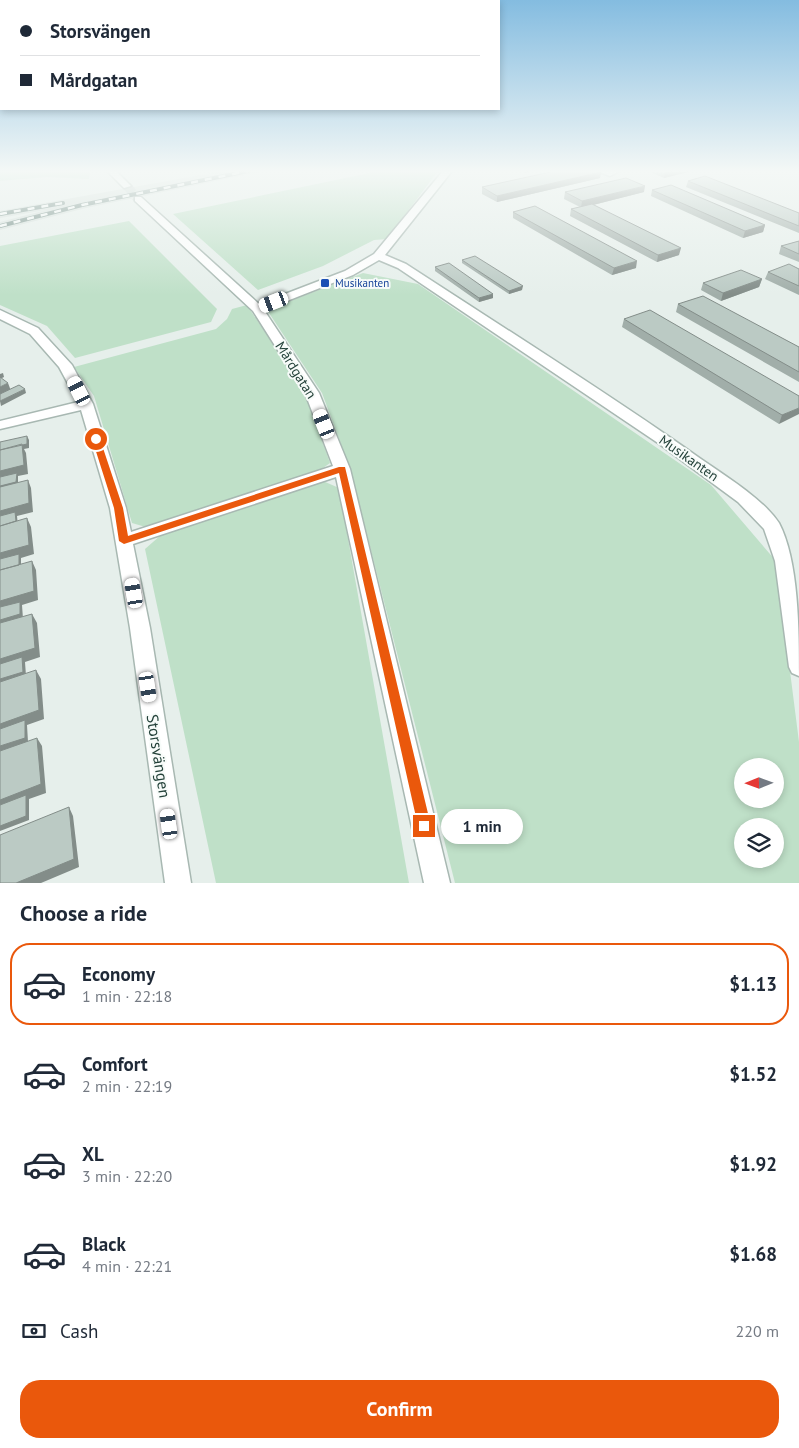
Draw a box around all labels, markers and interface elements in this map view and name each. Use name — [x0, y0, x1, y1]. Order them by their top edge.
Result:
text: Storsvängen — [50, 19, 151, 43]
text: Mårdgatan — [50, 68, 138, 92]
place label: Musikanten — [335, 276, 389, 290]
marker: Musikanten — [319, 277, 331, 289]
car — [257, 290, 290, 314]
street label: Mårdgatan — [271, 338, 321, 402]
car — [65, 374, 92, 408]
car — [311, 407, 336, 441]
route start — [85, 428, 107, 450]
street label: Musikanten — [656, 431, 722, 485]
car — [124, 577, 143, 609]
car — [138, 671, 157, 703]
street label: Storsvängen — [143, 713, 175, 799]
north arrow — [734, 758, 784, 808]
map controls — [734, 758, 784, 868]
car — [159, 808, 178, 840]
callout: 1 min — [442, 808, 524, 844]
route end — [413, 815, 435, 837]
text: 1 min — [462, 816, 502, 836]
button: layers — [734, 818, 784, 868]
text: Choose a ride — [20, 899, 147, 927]
icon: car — [22, 962, 67, 1007]
text: Economy — [82, 962, 155, 986]
text: $1.13 — [729, 972, 777, 996]
text: 1 min · 22:18 — [82, 986, 172, 1006]
icon: car — [22, 1052, 67, 1097]
text: Comfort — [82, 1052, 148, 1076]
text: $1.52 — [729, 1062, 777, 1086]
text: 2 min · 22:19 — [82, 1076, 172, 1096]
icon: car — [22, 1142, 67, 1187]
text: XL — [82, 1142, 104, 1166]
text: $1.92 — [729, 1152, 777, 1176]
text: 3 min · 22:20 — [82, 1166, 172, 1186]
icon: car — [22, 1232, 67, 1277]
text: Black — [82, 1232, 126, 1256]
text: $1.68 — [729, 1242, 777, 1266]
text: 4 min · 22:21 — [82, 1256, 172, 1276]
icon: cash — [20, 1317, 48, 1345]
text: Cash — [60, 1319, 98, 1343]
text: 220 m — [736, 1321, 779, 1341]
button: Confirm — [20, 1380, 779, 1438]

